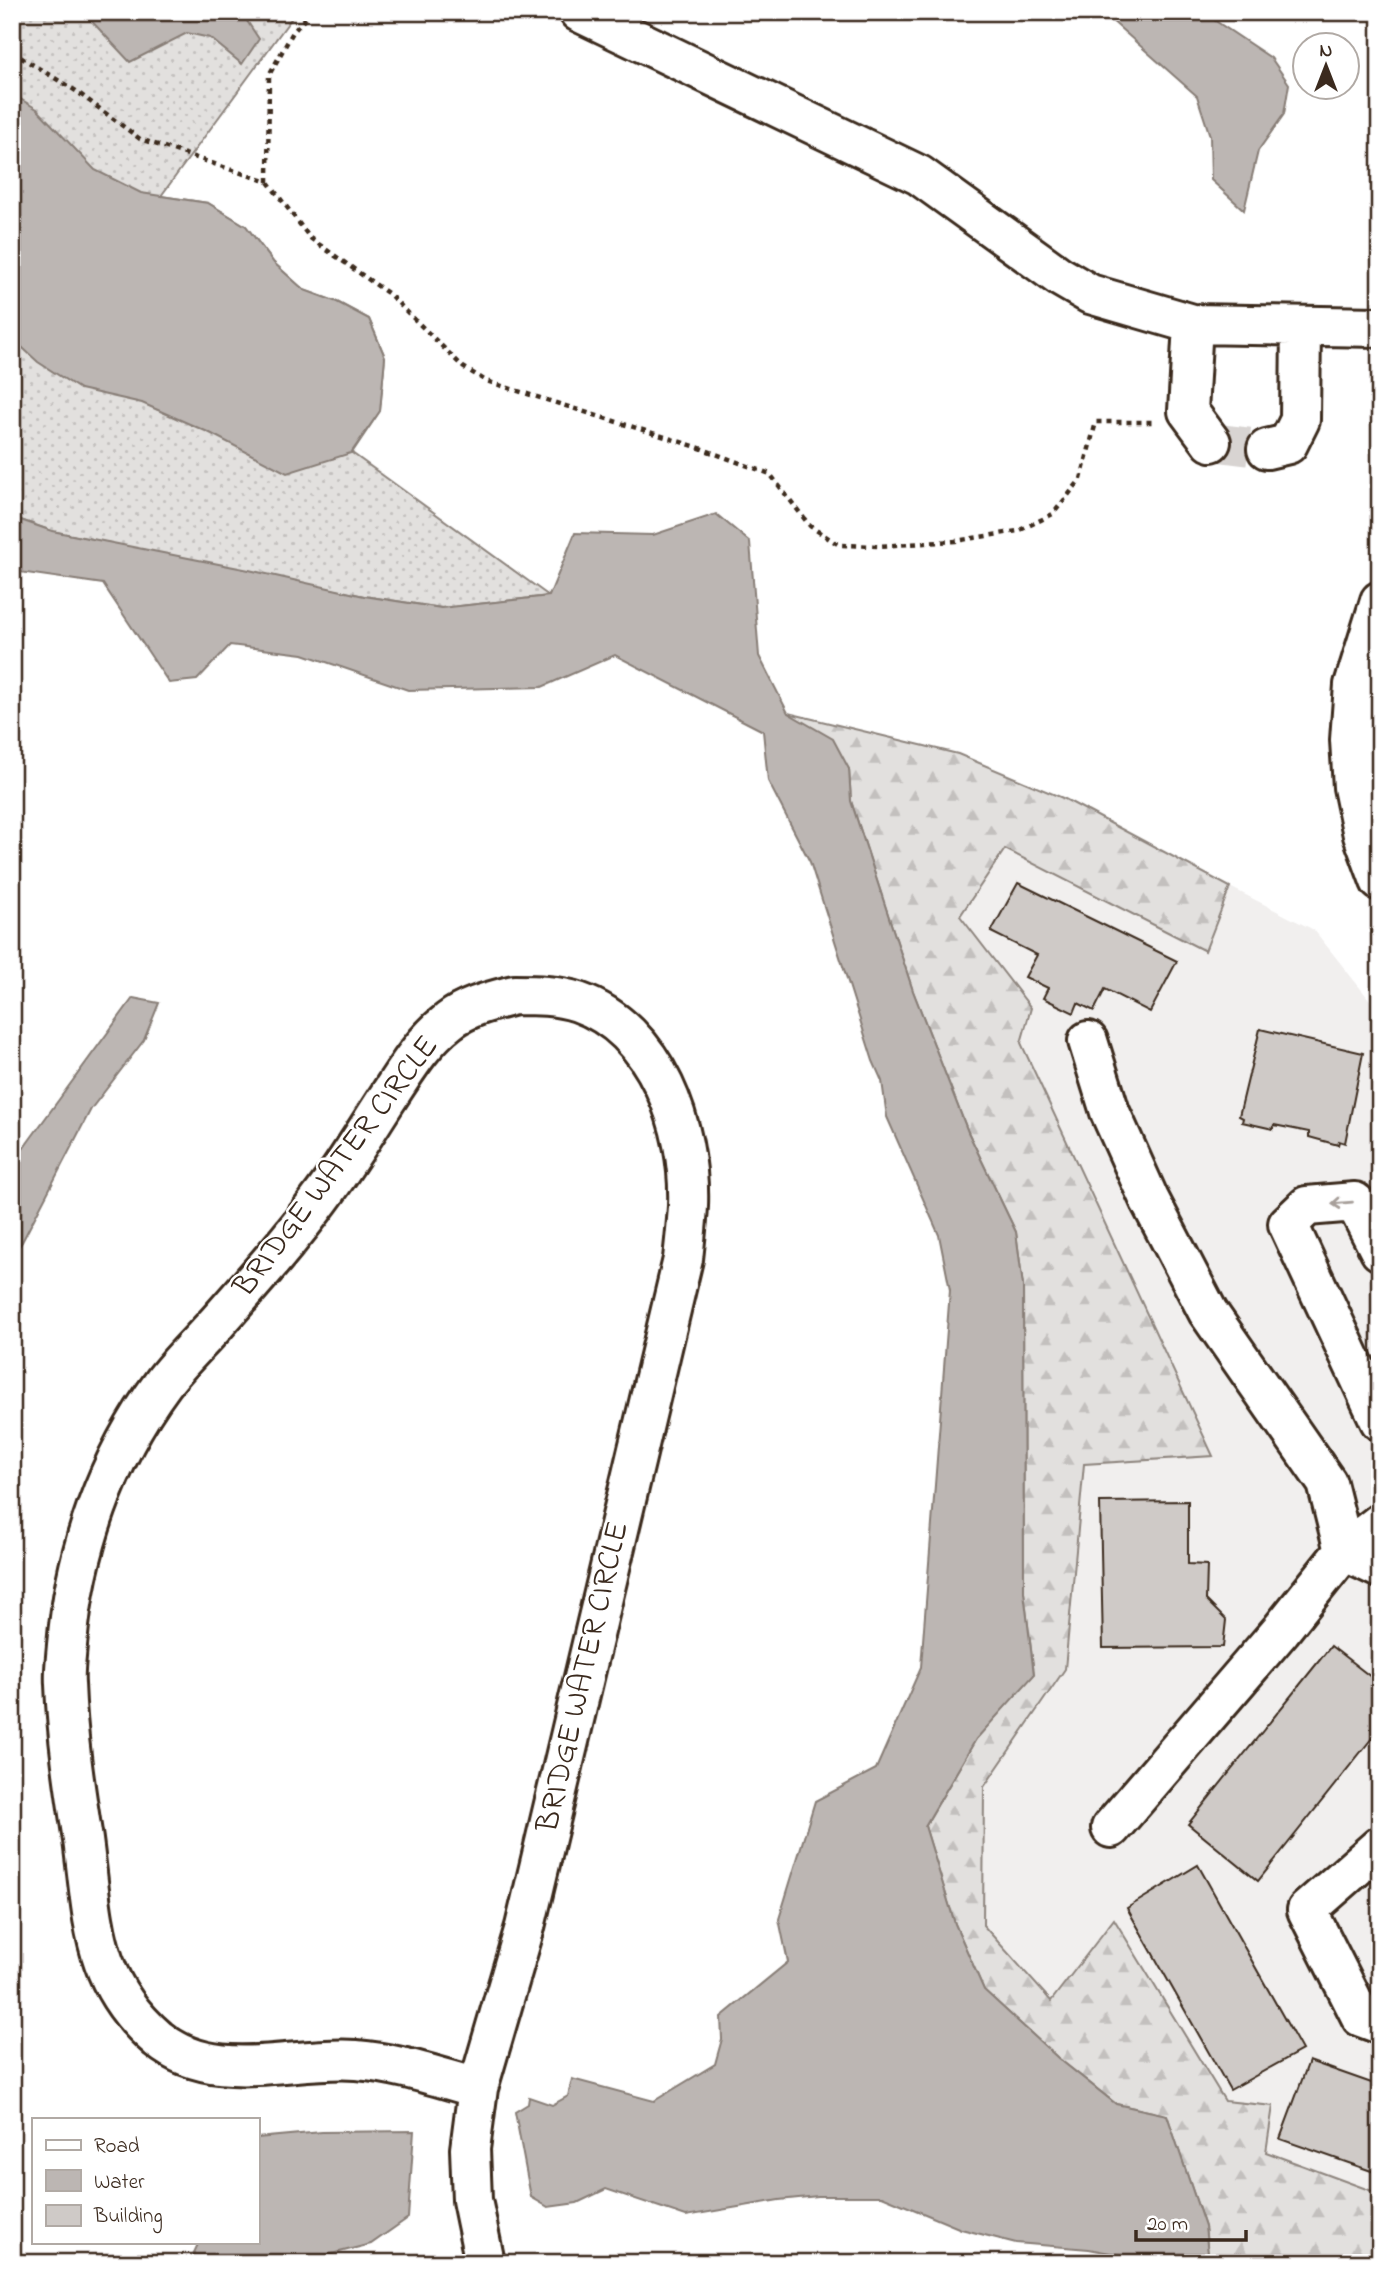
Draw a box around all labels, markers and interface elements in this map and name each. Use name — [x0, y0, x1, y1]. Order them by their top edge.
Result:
north arrow — [1290, 32, 1360, 102]
text: N — [1320, 38, 1333, 65]
street label: BRIDGE WATER CIRCLE — [222, 1026, 451, 1309]
one-way arrow — [1331, 1197, 1354, 1210]
street label: BRIDGE WATER CIRCLE — [525, 1517, 643, 1838]
legend — [32, 2118, 259, 2244]
text: Road — [94, 2132, 140, 2162]
text: Water — [94, 2168, 145, 2198]
scale bar — [1136, 2198, 1247, 2242]
text: Building — [93, 2202, 163, 2234]
text: 20 m — [1147, 2210, 1188, 2240]

